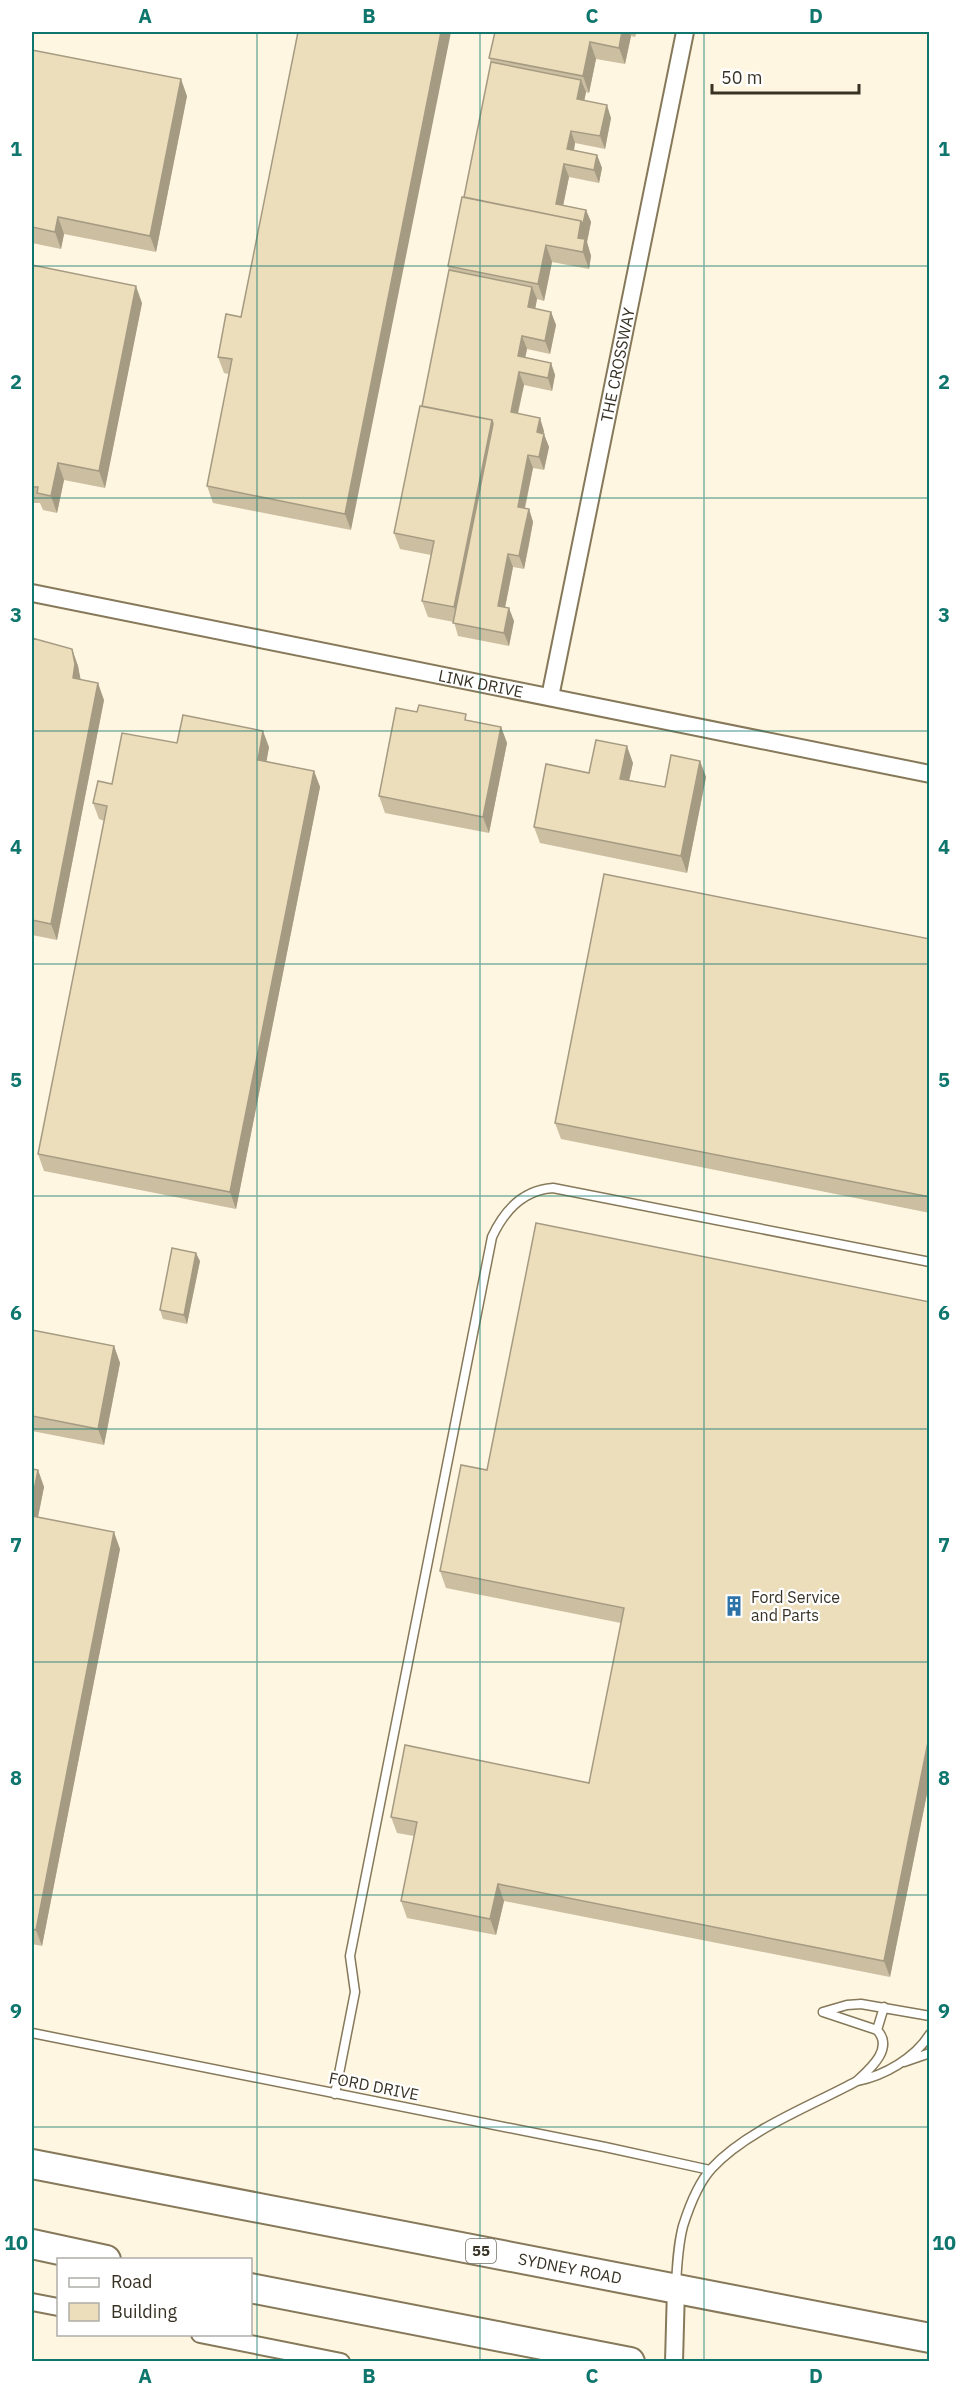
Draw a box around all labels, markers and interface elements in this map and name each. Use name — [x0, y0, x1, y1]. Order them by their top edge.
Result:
text: A — [138, 2, 152, 29]
text: B — [362, 2, 376, 29]
text: C — [585, 2, 599, 29]
text: D — [809, 2, 823, 29]
scale bar — [712, 57, 859, 95]
text: 50 m — [721, 66, 763, 89]
text: 1 — [10, 135, 22, 162]
text: 1 — [938, 135, 950, 162]
street label: THE CROSSWAY — [596, 305, 639, 424]
text: 2 — [10, 368, 22, 395]
text: 2 — [938, 368, 950, 395]
text: 3 — [10, 601, 22, 628]
text: 3 — [938, 601, 950, 628]
street label: LINK DRIVE — [437, 665, 525, 702]
text: 4 — [10, 833, 22, 860]
text: 4 — [938, 833, 950, 860]
text: 5 — [10, 1066, 22, 1093]
text: 5 — [938, 1066, 950, 1093]
text: 6 — [10, 1299, 22, 1326]
text: 6 — [938, 1299, 950, 1326]
text: 7 — [10, 1531, 22, 1558]
text: 7 — [938, 1531, 950, 1558]
place label: Ford Service and Parts — [751, 1587, 840, 1625]
building icon: Ford Service and Parts — [722, 1594, 746, 1618]
text: 8 — [10, 1764, 22, 1791]
text: 8 — [938, 1764, 950, 1791]
text: 9 — [10, 1997, 22, 2024]
text: 9 — [938, 1997, 950, 2024]
street label: FORD DRIVE — [327, 2067, 421, 2105]
text: 10 — [4, 2229, 28, 2256]
text: 10 — [932, 2229, 956, 2256]
road number: 55 — [466, 2239, 496, 2263]
street label: SYDNEY ROAD — [516, 2248, 624, 2288]
legend — [57, 2258, 252, 2336]
text: Road — [111, 2270, 152, 2293]
text: Building — [111, 2300, 178, 2323]
text: A — [138, 2362, 152, 2389]
text: B — [362, 2362, 376, 2389]
text: C — [585, 2362, 599, 2389]
text: D — [809, 2362, 823, 2389]

